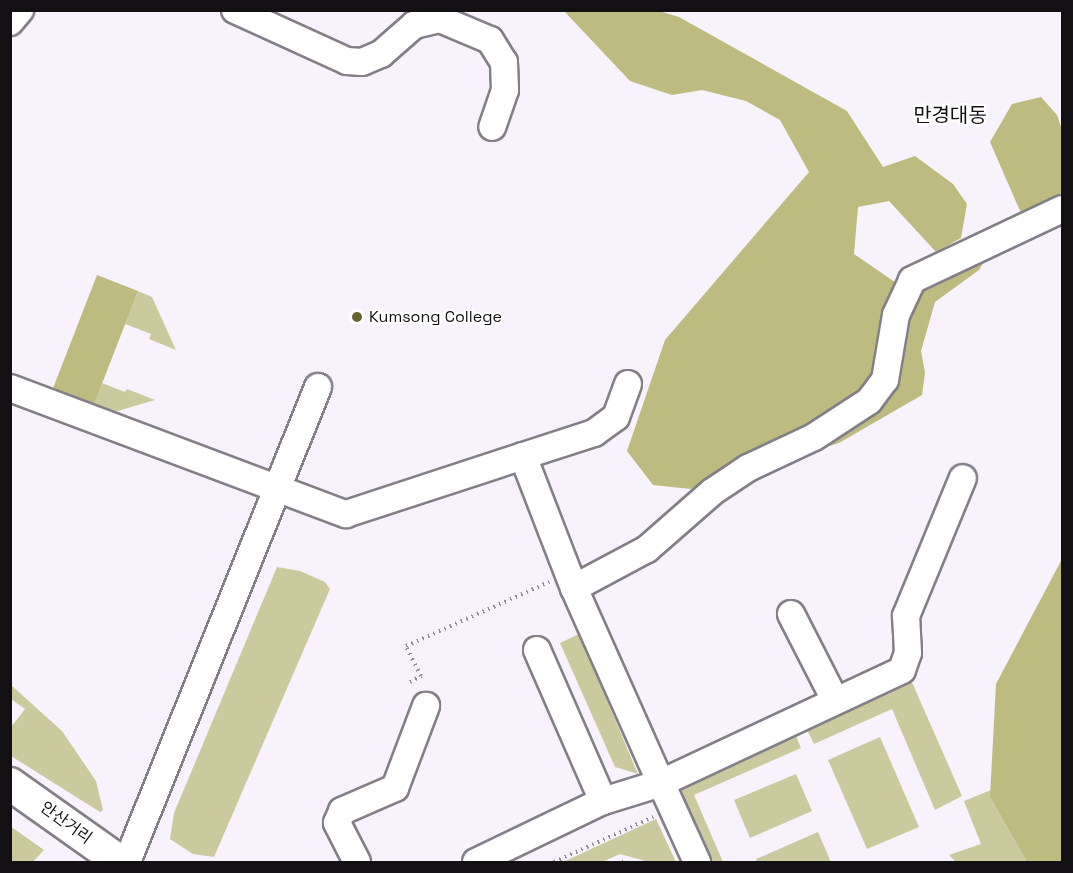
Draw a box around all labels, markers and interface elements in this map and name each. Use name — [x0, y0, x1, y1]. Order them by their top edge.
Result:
district label: 만경대동 — [913, 103, 987, 127]
place label: Kumsong College — [369, 307, 502, 327]
marker: Kumsong College — [350, 310, 364, 324]
street label: 안산거리 — [37, 798, 95, 848]

